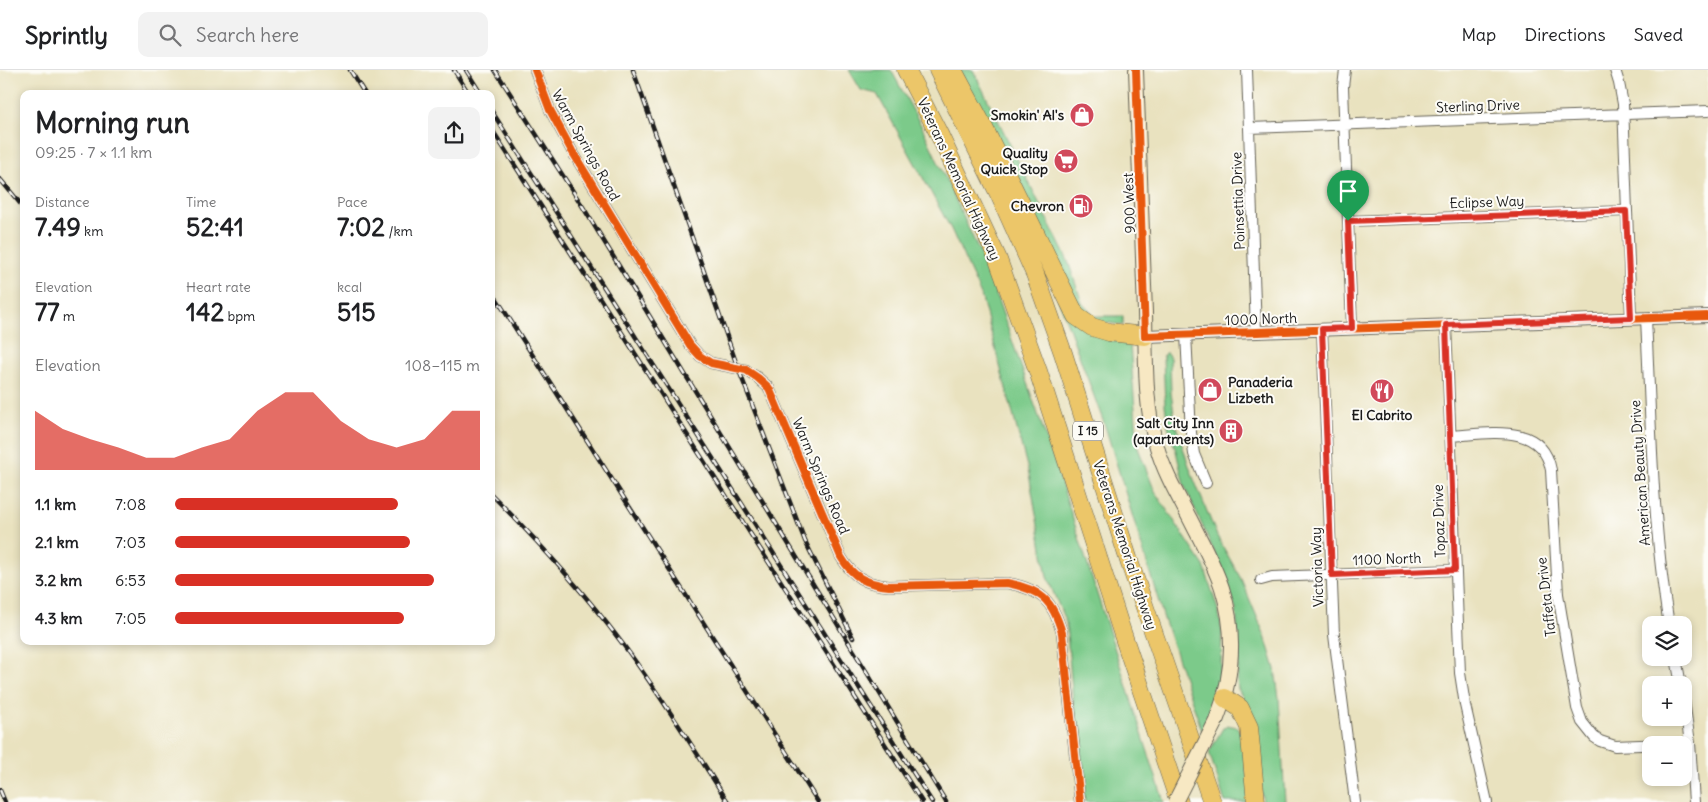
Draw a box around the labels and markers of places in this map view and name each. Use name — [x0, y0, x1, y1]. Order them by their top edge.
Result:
shop icon: Smokin' Al's — [1069, 102, 1095, 128]
place label: Smokin' Al's — [991, 106, 1065, 124]
place label: Quality Quick Stop — [980, 144, 1048, 178]
supermarket icon: Quality Quick Stop — [1053, 148, 1079, 174]
pin — [1327, 170, 1369, 221]
fuel station icon: Chevron — [1068, 193, 1094, 219]
place label: Chevron — [1011, 197, 1064, 215]
place label: Panaderia Lizbeth — [1228, 373, 1293, 407]
shop icon: Panaderia Lizbeth — [1197, 377, 1223, 403]
restaurant icon: El Cabrito — [1369, 378, 1395, 404]
place label: El Cabrito — [1352, 406, 1413, 424]
place label: Salt City Inn (apartments) — [1133, 414, 1214, 448]
building icon: Salt City Inn (apartments) — [1218, 418, 1244, 444]

